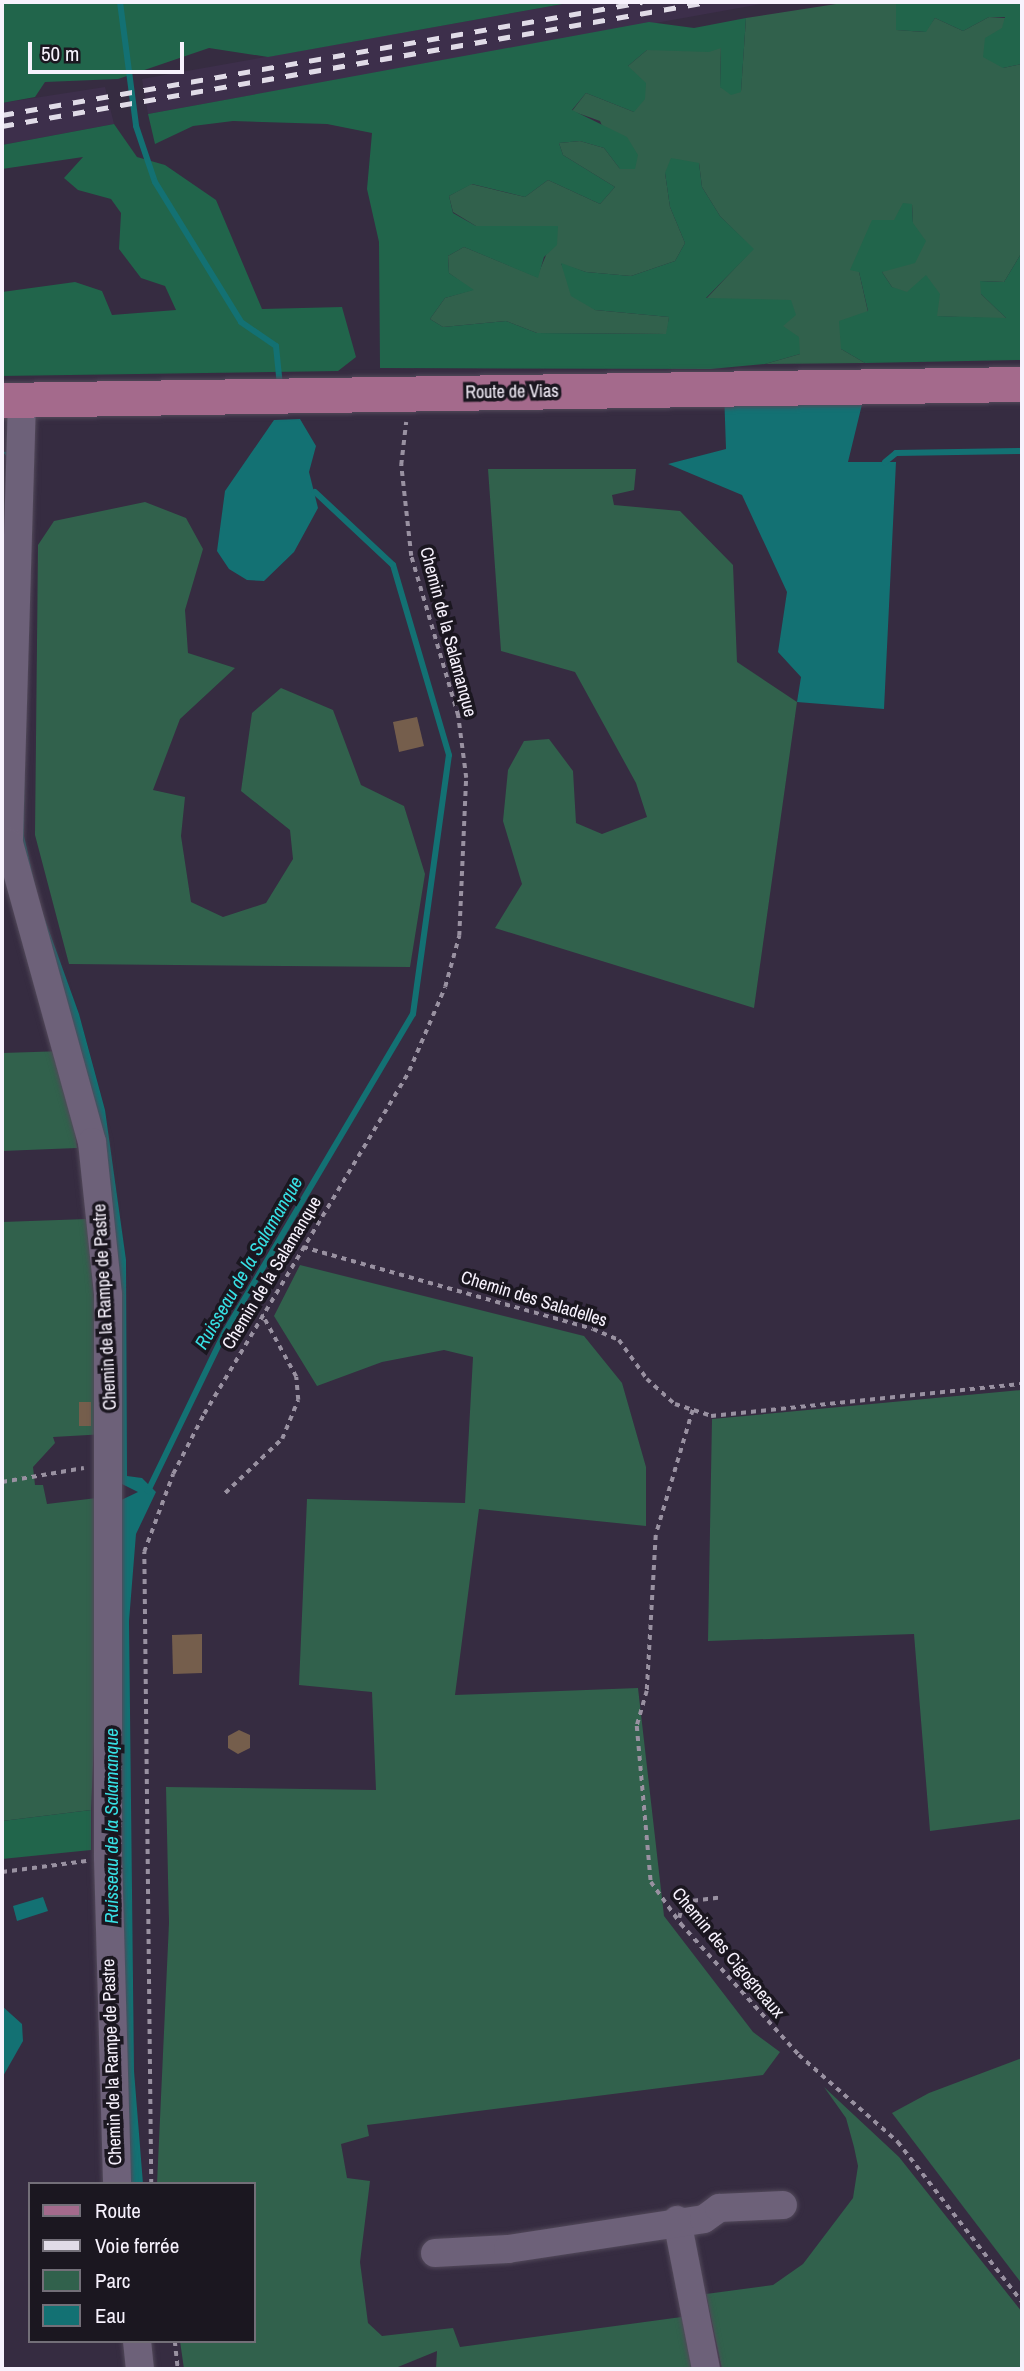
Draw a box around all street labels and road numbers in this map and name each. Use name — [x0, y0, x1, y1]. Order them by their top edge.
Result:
street label: Route de Vias — [465, 380, 559, 404]
street label: Chemin de la Salamanque — [415, 545, 481, 719]
street label: Chemin de la Salamanque — [218, 1193, 326, 1353]
street label: Chemin de la Rampe de Pastre — [89, 1203, 121, 1411]
street label: Chemin des Saladelles — [458, 1266, 610, 1332]
street label: Chemin des Cigogneaux — [667, 1884, 789, 2022]
street label: Chemin de la Rampe de Pastre — [98, 1958, 126, 2166]

